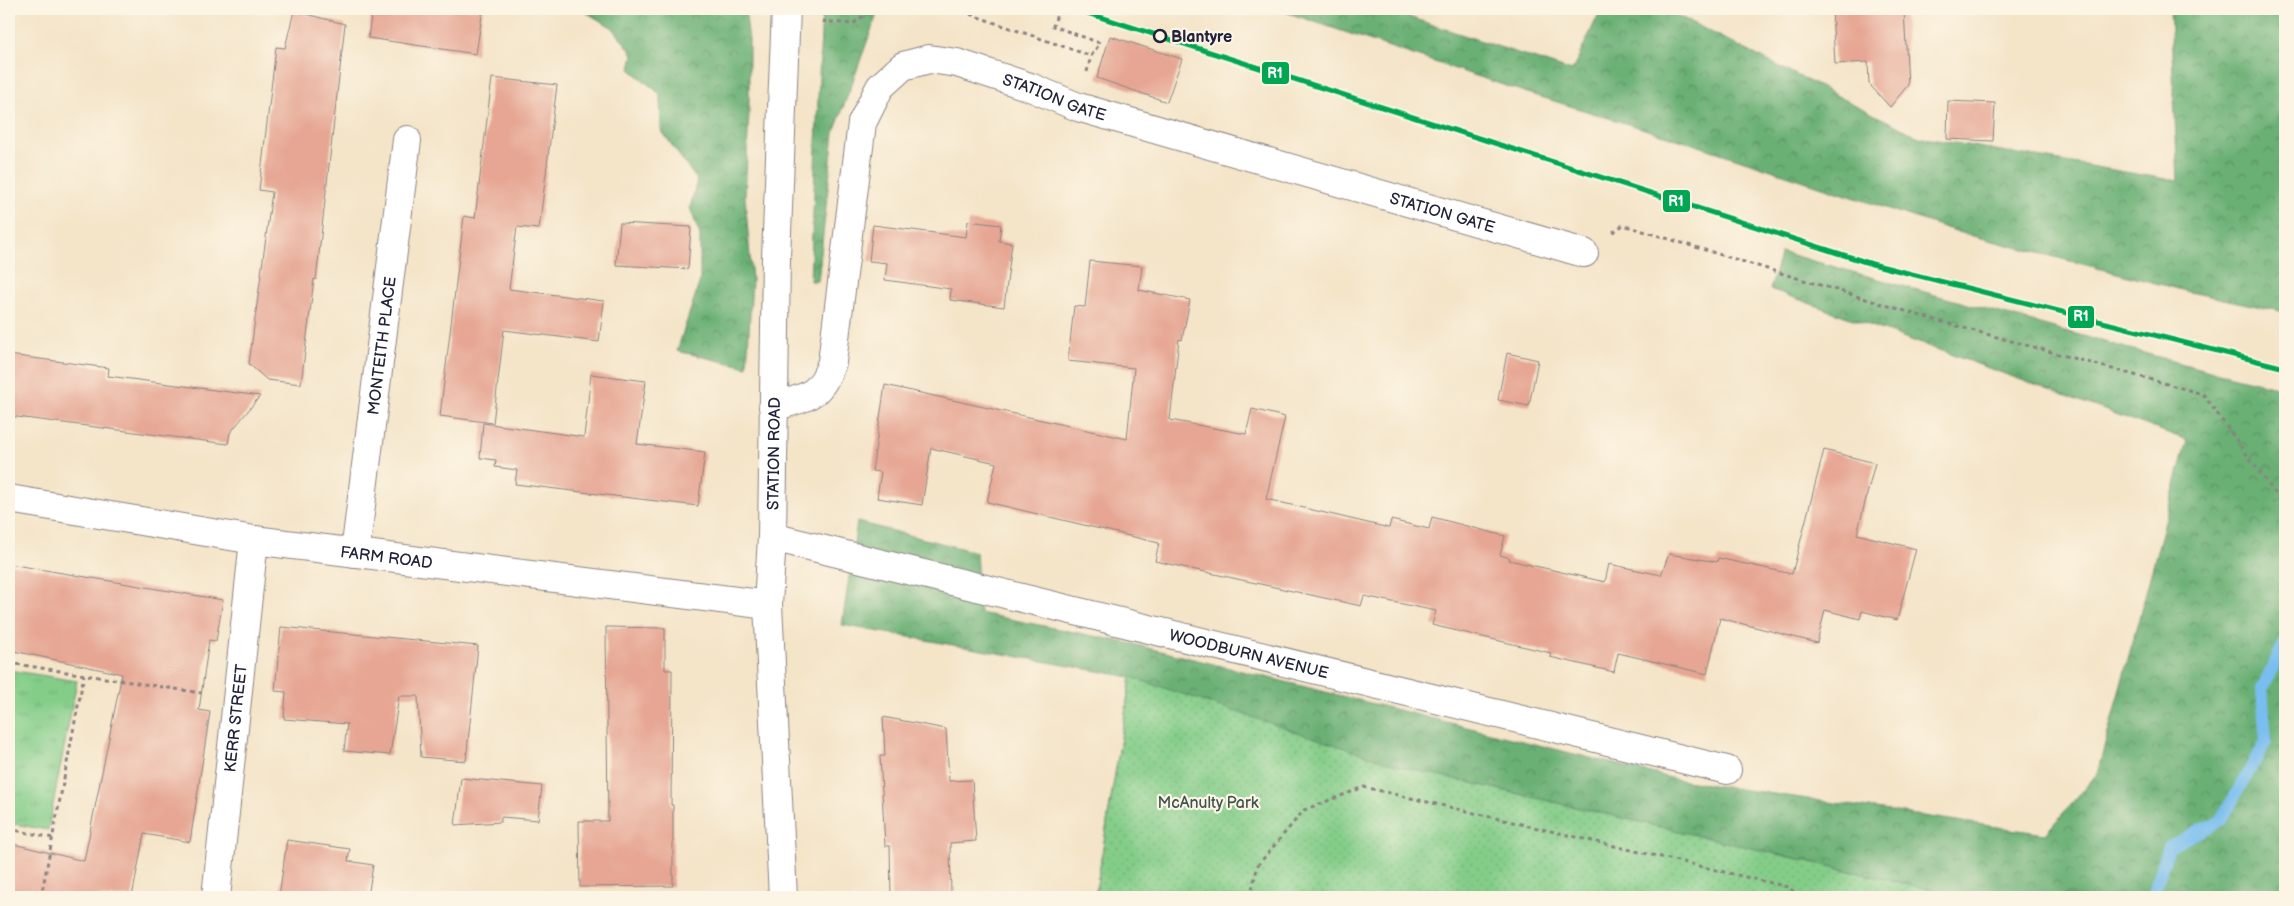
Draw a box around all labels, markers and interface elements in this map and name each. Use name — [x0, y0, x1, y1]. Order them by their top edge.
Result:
place label: Blantyre — [1171, 28, 1232, 47]
marker: Blantyre — [1153, 29, 1167, 43]
line badge: R1 — [1261, 61, 1290, 85]
text: R1 — [1267, 65, 1283, 82]
street label: STATION GATE — [1000, 71, 1108, 126]
street label: STATION GATE — [1387, 189, 1497, 238]
line badge: R1 — [1662, 189, 1691, 213]
text: R1 — [1668, 193, 1684, 210]
street label: MONTEITH PLACE — [364, 275, 401, 416]
line badge: R1 — [2067, 305, 2095, 329]
text: R1 — [2073, 308, 2089, 325]
street label: STATION ROAD — [764, 397, 785, 510]
street label: FARM ROAD — [339, 543, 434, 573]
street label: WOODBURN AVENUE — [1167, 626, 1330, 683]
street label: KERR STREET — [221, 663, 252, 773]
park label: McAnulty Park — [1157, 794, 1259, 813]

